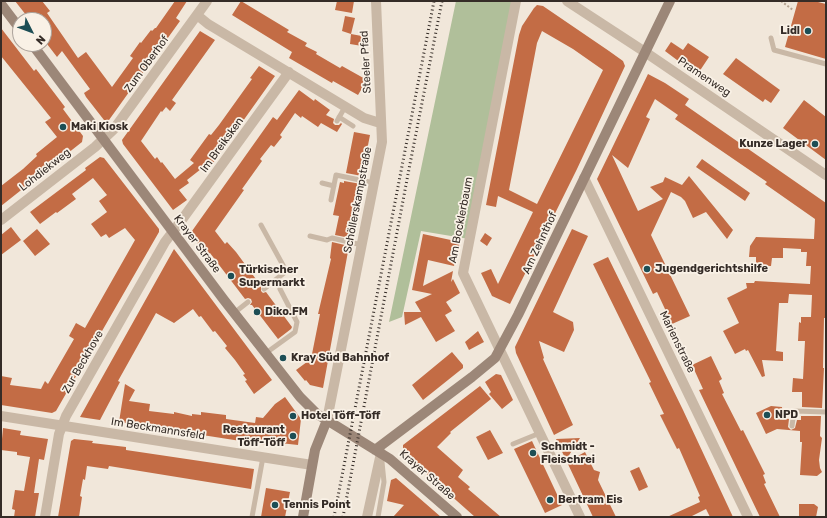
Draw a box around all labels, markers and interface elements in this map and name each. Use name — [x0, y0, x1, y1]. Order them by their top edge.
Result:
north arrow — [12, 12, 52, 52]
place label: Lidl — [780, 24, 800, 38]
marker: Lidl — [803, 26, 813, 36]
street label: Steeler Pfad — [358, 30, 374, 94]
text: N — [33, 32, 48, 47]
street label: Zum Oberhof — [122, 33, 172, 95]
street label: Pramenweg — [675, 54, 733, 100]
street label: Im Breiksken — [198, 115, 246, 175]
place label: Maki Kiosk — [71, 120, 128, 134]
marker: Maki Kiosk — [58, 122, 68, 132]
place label: Kunze Lager — [739, 137, 807, 151]
marker: Kunze Lager — [810, 139, 820, 149]
street label: Lohdiekweg — [17, 146, 73, 194]
street label: Schöllerskampstraße — [341, 146, 375, 254]
street label: Am Bocklerbaum — [446, 176, 476, 264]
street label: Am Zehnthof — [520, 210, 560, 276]
street label: Krayer Straße — [171, 212, 223, 276]
place label: Jugendgerichtshilfe — [655, 262, 768, 276]
place label: Türkischer Supermarkt — [239, 263, 305, 289]
marker: Jugendgerichtshilfe — [642, 264, 652, 274]
marker: Türkischer Supermarkt — [226, 271, 236, 281]
place label: Diko.FM — [265, 305, 308, 319]
marker: Diko.FM — [252, 307, 262, 317]
street label: Marienstraße — [656, 309, 698, 375]
street label: Zur Beckhove — [60, 328, 106, 396]
place label: Kray Süd Bahnhof — [291, 351, 389, 365]
marker: Kray Süd Bahnhof — [278, 353, 288, 363]
place label: NPD — [775, 408, 798, 422]
place label: Hotel Töff-Töff — [301, 409, 380, 423]
marker: NPD — [762, 410, 772, 420]
marker: Hotel Töff-Töff — [288, 411, 298, 421]
street label: Im Beckmannsfeld — [110, 415, 206, 443]
place label: Restaurant Töff-Töff — [223, 423, 285, 449]
marker: Restaurant Töff-Töff — [288, 431, 298, 441]
place label: Schmidt - Fleischrei — [541, 440, 595, 466]
street label: Krayer Straße — [396, 447, 458, 503]
marker: Schmidt - Fleischrei — [528, 448, 538, 458]
place label: Bertram Eis — [558, 493, 622, 507]
marker: Bertram Eis — [545, 495, 555, 505]
place label: Tennis Point — [283, 498, 351, 512]
marker: Tennis Point — [270, 500, 280, 510]

